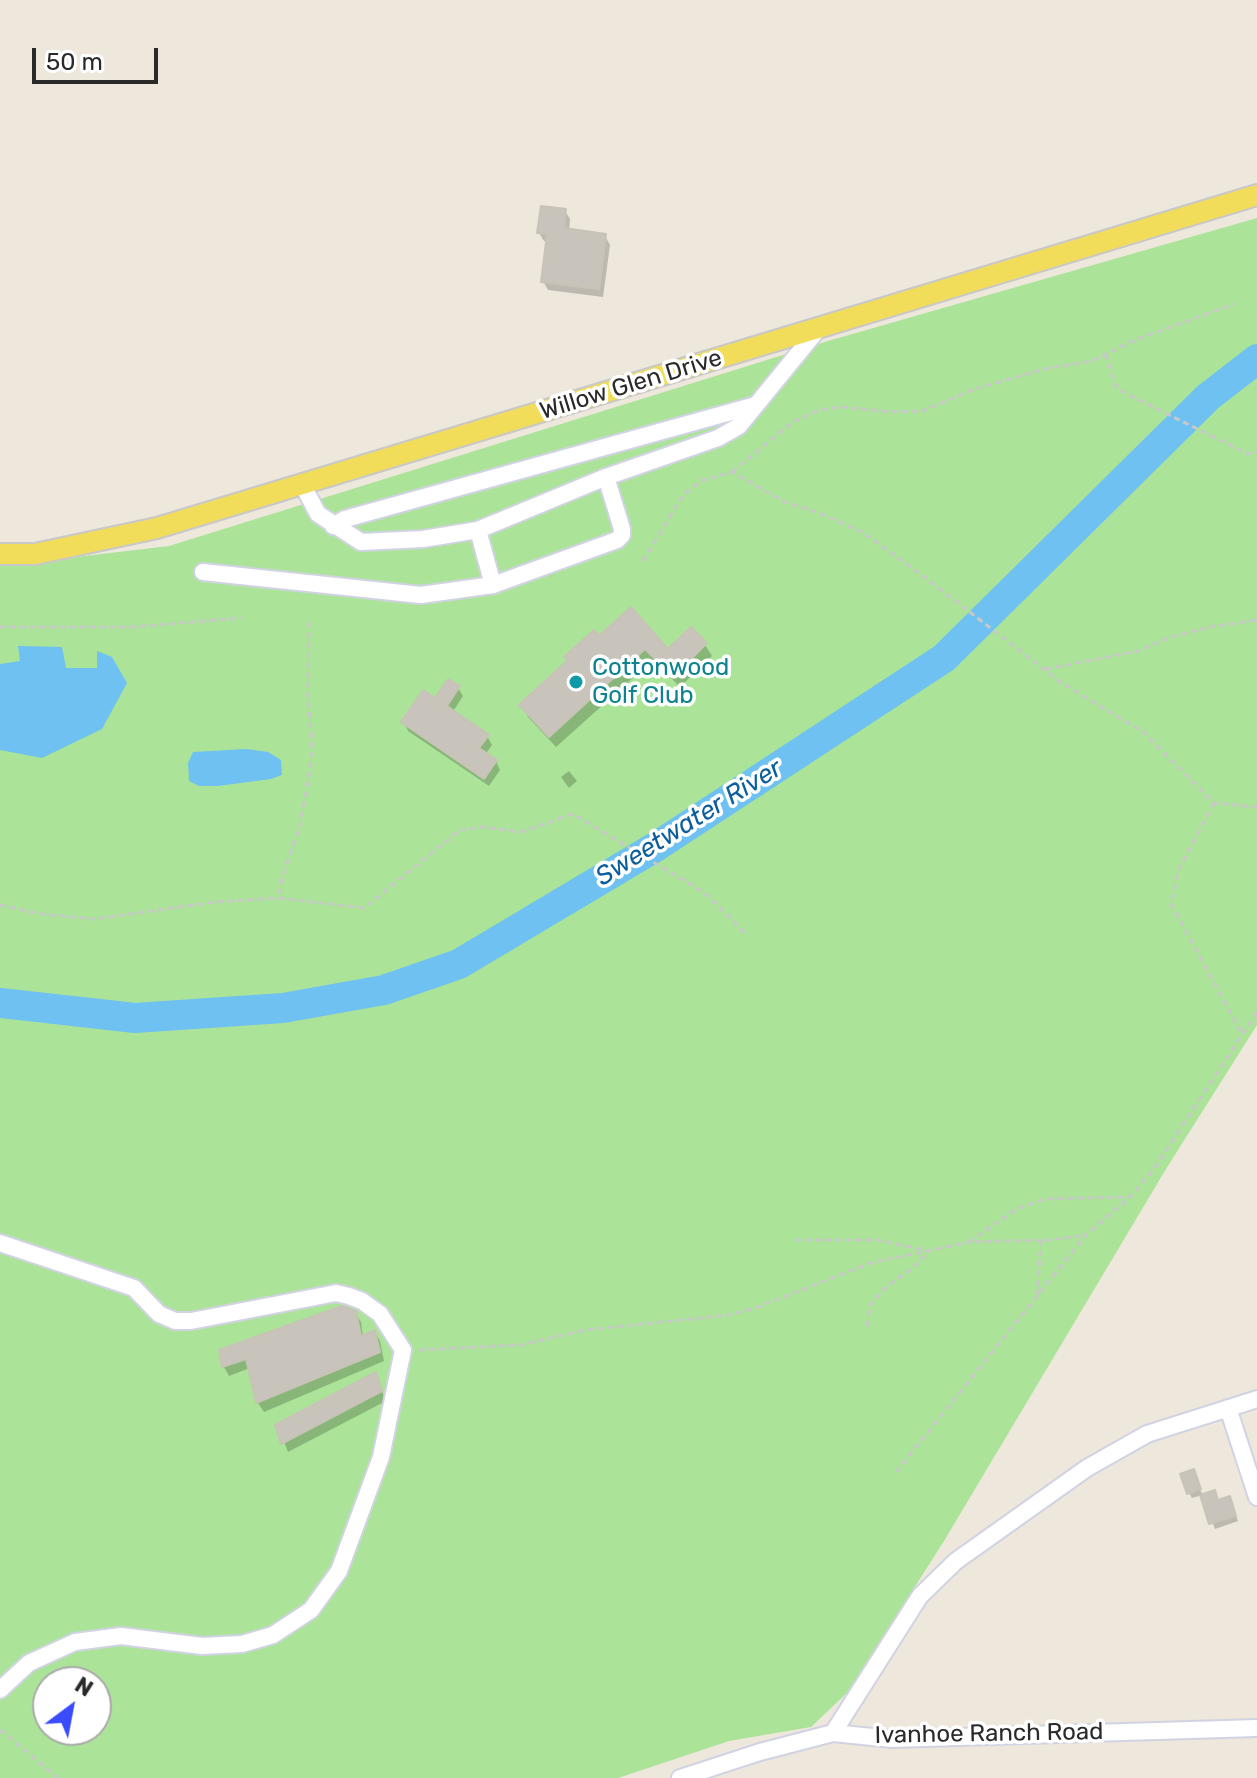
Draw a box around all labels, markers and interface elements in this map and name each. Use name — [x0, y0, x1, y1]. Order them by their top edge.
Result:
scale bar — [36, 32, 162, 82]
text: 50 m — [46, 48, 103, 76]
street label: Willow Glen Drive — [536, 344, 726, 426]
place label: Cottonwood Golf Club — [592, 654, 729, 710]
marker: Cottonwood Golf Club — [567, 673, 585, 691]
water label: Sweetwater River — [590, 753, 788, 893]
north arrow — [32, 1666, 112, 1746]
text: N — [70, 1671, 98, 1703]
street label: Ivanhoe Ranch Road — [874, 1718, 1104, 1750]

